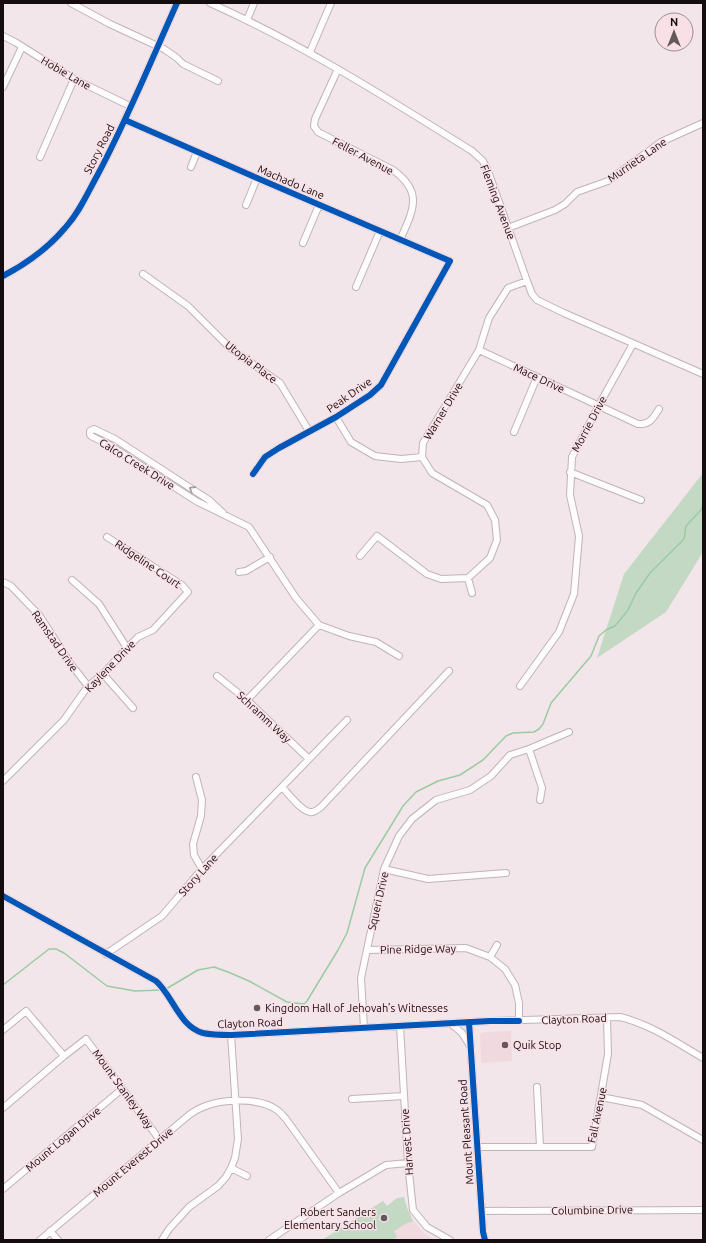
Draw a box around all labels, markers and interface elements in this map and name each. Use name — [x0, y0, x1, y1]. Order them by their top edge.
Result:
north arrow — [654, 12, 694, 52]
text: N — [670, 16, 678, 28]
street label: Hobie Lane — [39, 54, 93, 92]
street label: Story Road — [81, 122, 117, 176]
street label: Feller Avenue — [330, 135, 396, 177]
street label: Murrieta Lane — [605, 135, 669, 185]
street label: Machado Lane — [256, 163, 326, 201]
street label: Fleming Avenue — [478, 163, 518, 241]
street label: Utopia Place — [223, 339, 279, 385]
street label: Mace Drive — [512, 361, 566, 395]
street label: Peak Drive — [324, 375, 374, 415]
street label: Warner Drive — [421, 380, 465, 442]
street label: Morrie Drive — [569, 394, 609, 454]
street label: Calco Creek Drive — [97, 436, 177, 492]
one-way arrow — [189, 486, 196, 494]
street label: Ridgeline Court — [113, 538, 184, 591]
street label: Ramstad Drive — [30, 608, 80, 674]
street label: Kaylene Drive — [82, 638, 138, 694]
street label: Schramm Way — [235, 689, 294, 746]
street label: Story Lane — [176, 852, 220, 898]
street label: Squeri Drive — [365, 870, 391, 932]
street label: Pine Ridge Way — [380, 942, 457, 956]
place label: Kingdom Hall of Jehovah’s Witnesses — [265, 1002, 448, 1014]
marker: Kingdom Hall of Jehovah’s Witnesses — [252, 1003, 262, 1013]
street label: Clayton Road — [541, 1012, 607, 1026]
street label: Clayton Road — [217, 1016, 283, 1030]
place label: Quik Stop — [513, 1039, 562, 1051]
marker: Quik Stop — [500, 1040, 510, 1050]
street label: Mount Stanley Way — [90, 1047, 156, 1132]
street label: Mount Pleasant Road — [456, 1079, 476, 1185]
street label: Fall Avenue — [585, 1086, 609, 1144]
street label: Mount Logan Drive — [23, 1104, 103, 1174]
street label: Harvest Drive — [399, 1108, 415, 1176]
street label: Mount Everest Drive — [91, 1125, 175, 1199]
street label: Columbine Drive — [551, 1203, 633, 1217]
place label: Robert Sanders Elementary School — [284, 1206, 376, 1231]
marker: Robert Sanders Elementary School — [379, 1213, 389, 1223]

